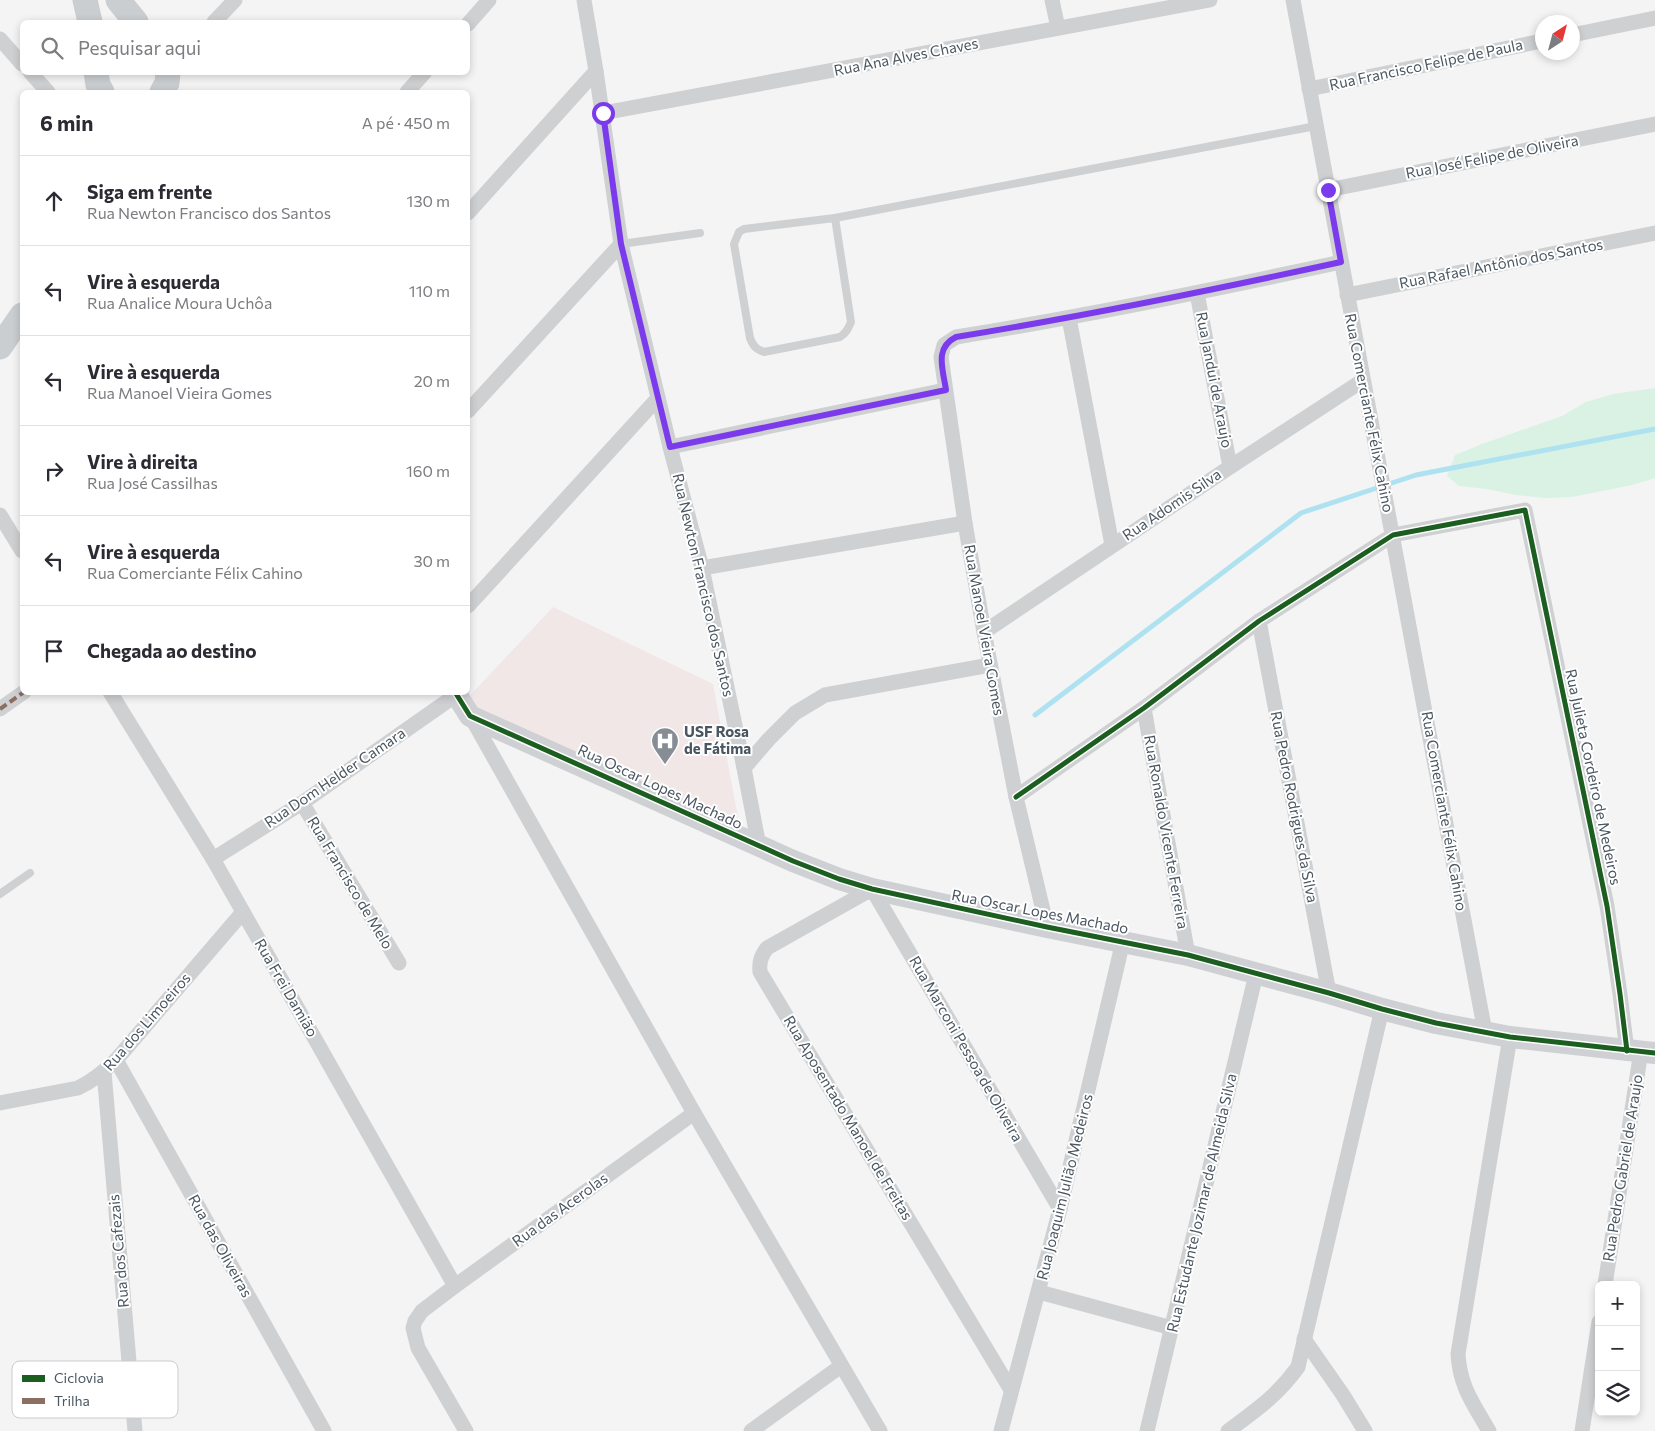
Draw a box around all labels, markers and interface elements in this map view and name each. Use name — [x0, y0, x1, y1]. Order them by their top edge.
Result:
north arrow — [1535, 15, 1580, 60]
search box — [20, 20, 470, 75]
street label: Rua Ana Alves Chaves — [832, 33, 980, 79]
icon: search — [38, 34, 66, 62]
street label: Rua Francisco Felipe de Paula — [1327, 35, 1524, 93]
text: Pesquisar aqui — [78, 36, 201, 59]
route start — [592, 102, 615, 125]
text: 6 min — [40, 110, 93, 135]
text: A pé · 450 m — [362, 113, 450, 132]
street label: Rua José Felipe de Oliveira — [1404, 130, 1580, 182]
route end — [1317, 179, 1340, 202]
text: Siga em frente — [87, 180, 212, 203]
icon: ahead — [40, 187, 68, 215]
text: 130 m — [407, 191, 450, 210]
text: Rua Newton Francisco dos Santos — [87, 203, 331, 222]
street label: Rua Rafael Antônio dos Santos — [1397, 234, 1605, 292]
text: Vire à esquerda — [87, 270, 220, 293]
icon: left — [40, 277, 68, 305]
text: 110 m — [409, 281, 450, 300]
text: Rua Analice Moura Uchôa — [87, 293, 272, 312]
street label: Rua Jandui de Araujo — [1193, 310, 1237, 449]
street label: Rua Comerciante Félix Cahino — [1342, 312, 1398, 514]
text: Vire à esquerda — [87, 360, 220, 383]
icon: left — [40, 367, 68, 395]
text: 20 m — [414, 371, 450, 390]
text: Rua Manoel Vieira Gomes — [87, 383, 272, 402]
text: Vire à direita — [87, 450, 198, 473]
icon: right — [40, 457, 68, 485]
text: 160 m — [406, 461, 450, 480]
street label: Rua Adomis Silva — [1119, 464, 1224, 544]
street label: Rua Newton Francisco dos Santos — [669, 471, 739, 698]
text: Rua José Cassilhas — [87, 473, 218, 492]
text: Vire à esquerda — [87, 540, 220, 563]
street label: Rua Manoel Vieira Gomes — [961, 543, 1009, 717]
icon: left — [40, 547, 68, 575]
text: 30 m — [413, 551, 450, 570]
text: Rua Comerciante Félix Cahino — [87, 563, 303, 582]
icon: arrive — [40, 637, 68, 665]
text: Chegada ao destino — [87, 639, 257, 662]
street label: Rua Julieta Cordeiro de Medeiros — [1562, 667, 1626, 887]
street label: Rua Pedro Rodrigues da Silva — [1268, 710, 1322, 904]
street label: Rua Comerciante Félix Cahino — [1419, 710, 1471, 912]
place label: USF Rosa de Fátima — [684, 722, 751, 757]
street label: Rua Dom Helder Camara — [261, 723, 408, 831]
hospital icon: USF Rosa de Fátima — [650, 726, 680, 765]
street label: Rua Ronaldo Vicente Ferreira — [1141, 733, 1193, 930]
street label: Rua Oscar Lopes Machado — [575, 740, 746, 832]
street label: Rua Francisco de Melo — [304, 813, 398, 952]
street label: Rua Oscar Lopes Machado — [950, 885, 1130, 937]
street label: Rua Frei Damião — [251, 935, 322, 1040]
street label: Rua Marconi Pessoa de Oliveira — [906, 953, 1027, 1144]
street label: Rua dos Limoeiros — [99, 969, 194, 1074]
street label: Rua Aposentado Manoel de Freitas — [781, 1012, 917, 1223]
street label: Rua Estudante Jozimar de Almeida Silva — [1162, 1072, 1240, 1334]
street label: Rua Pedro Gabriel de Araujo — [1598, 1073, 1646, 1263]
street label: Rua Joaquim Julião Medeiros — [1032, 1092, 1096, 1282]
street label: Rua das Acerolas — [508, 1168, 611, 1250]
street label: Rua das Oliveiras — [185, 1191, 257, 1300]
street label: Rua dos Cafezais — [104, 1193, 132, 1309]
map controls — [1595, 1281, 1640, 1416]
button: + — [1595, 1281, 1640, 1326]
button: − — [1595, 1326, 1640, 1371]
legend — [12, 1361, 178, 1418]
text: Ciclovia — [54, 1369, 104, 1386]
button: layers — [1595, 1371, 1640, 1416]
text: Trilha — [54, 1392, 90, 1409]

